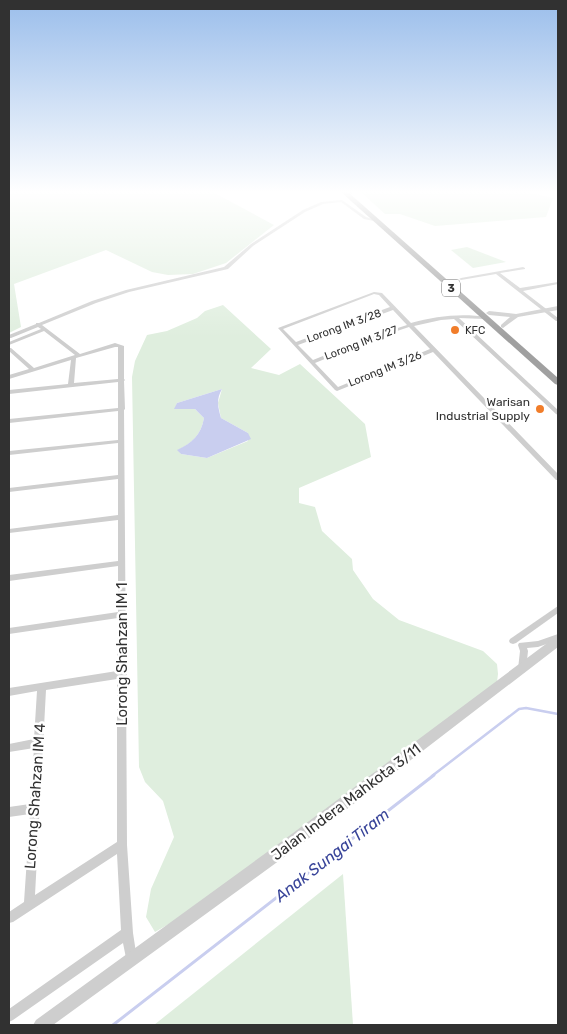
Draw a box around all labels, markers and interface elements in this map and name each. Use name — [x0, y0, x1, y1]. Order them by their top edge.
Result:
road number: 3 — [442, 280, 460, 296]
street label: Lorong IM 3/28 — [305, 306, 383, 346]
street label: Lorong IM 3/27 — [323, 323, 400, 363]
marker: KFC — [449, 324, 461, 336]
place label: KFC — [465, 324, 485, 337]
street label: Lorong IM 3/26 — [346, 348, 424, 390]
place label: Warisan Industrial Supply — [436, 395, 530, 423]
marker: Warisan Industrial Supply — [534, 403, 546, 415]
street label: Lorong Shahzan IM 1 — [113, 582, 131, 726]
street label: Lorong Shahzan IM 4 — [21, 722, 49, 870]
street label: Jalan Indera Mahkota 3/11 — [268, 740, 424, 864]
water label: Anak Sungai Tiram — [270, 804, 393, 906]

